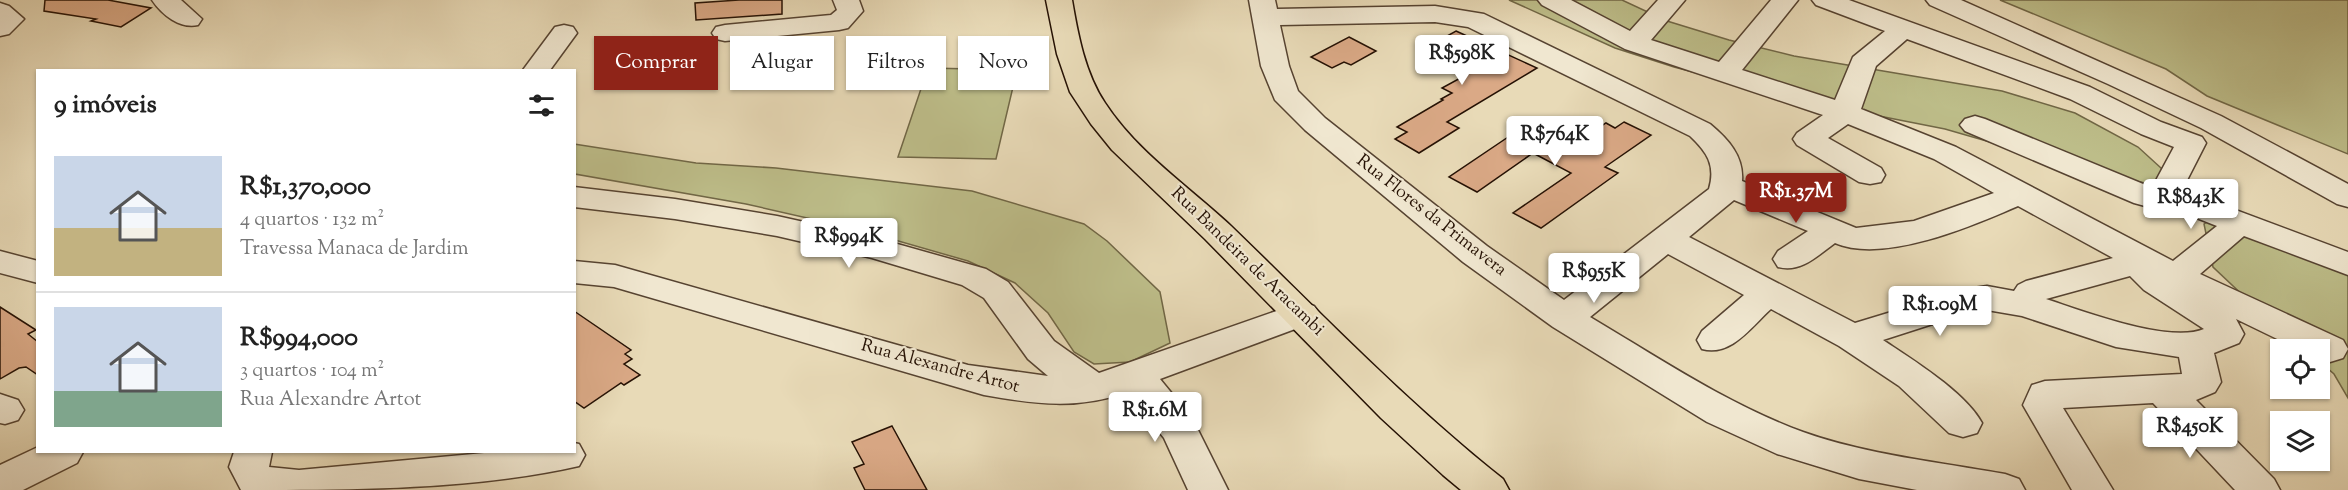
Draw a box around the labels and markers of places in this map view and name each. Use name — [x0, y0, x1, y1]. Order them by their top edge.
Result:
pin: R$598K — [1413, 35, 1511, 86]
pin: R$764K — [1506, 116, 1604, 167]
pin: R$1.37M — [1741, 173, 1851, 224]
pin: R$843K — [2142, 179, 2240, 230]
pin: R$994K — [800, 218, 898, 269]
pin: R$955K — [1545, 253, 1643, 304]
pin: R$1.09M — [1885, 286, 1995, 337]
pin: R$1.6M — [1106, 392, 1204, 443]
pin: R$450K — [2141, 408, 2239, 459]

